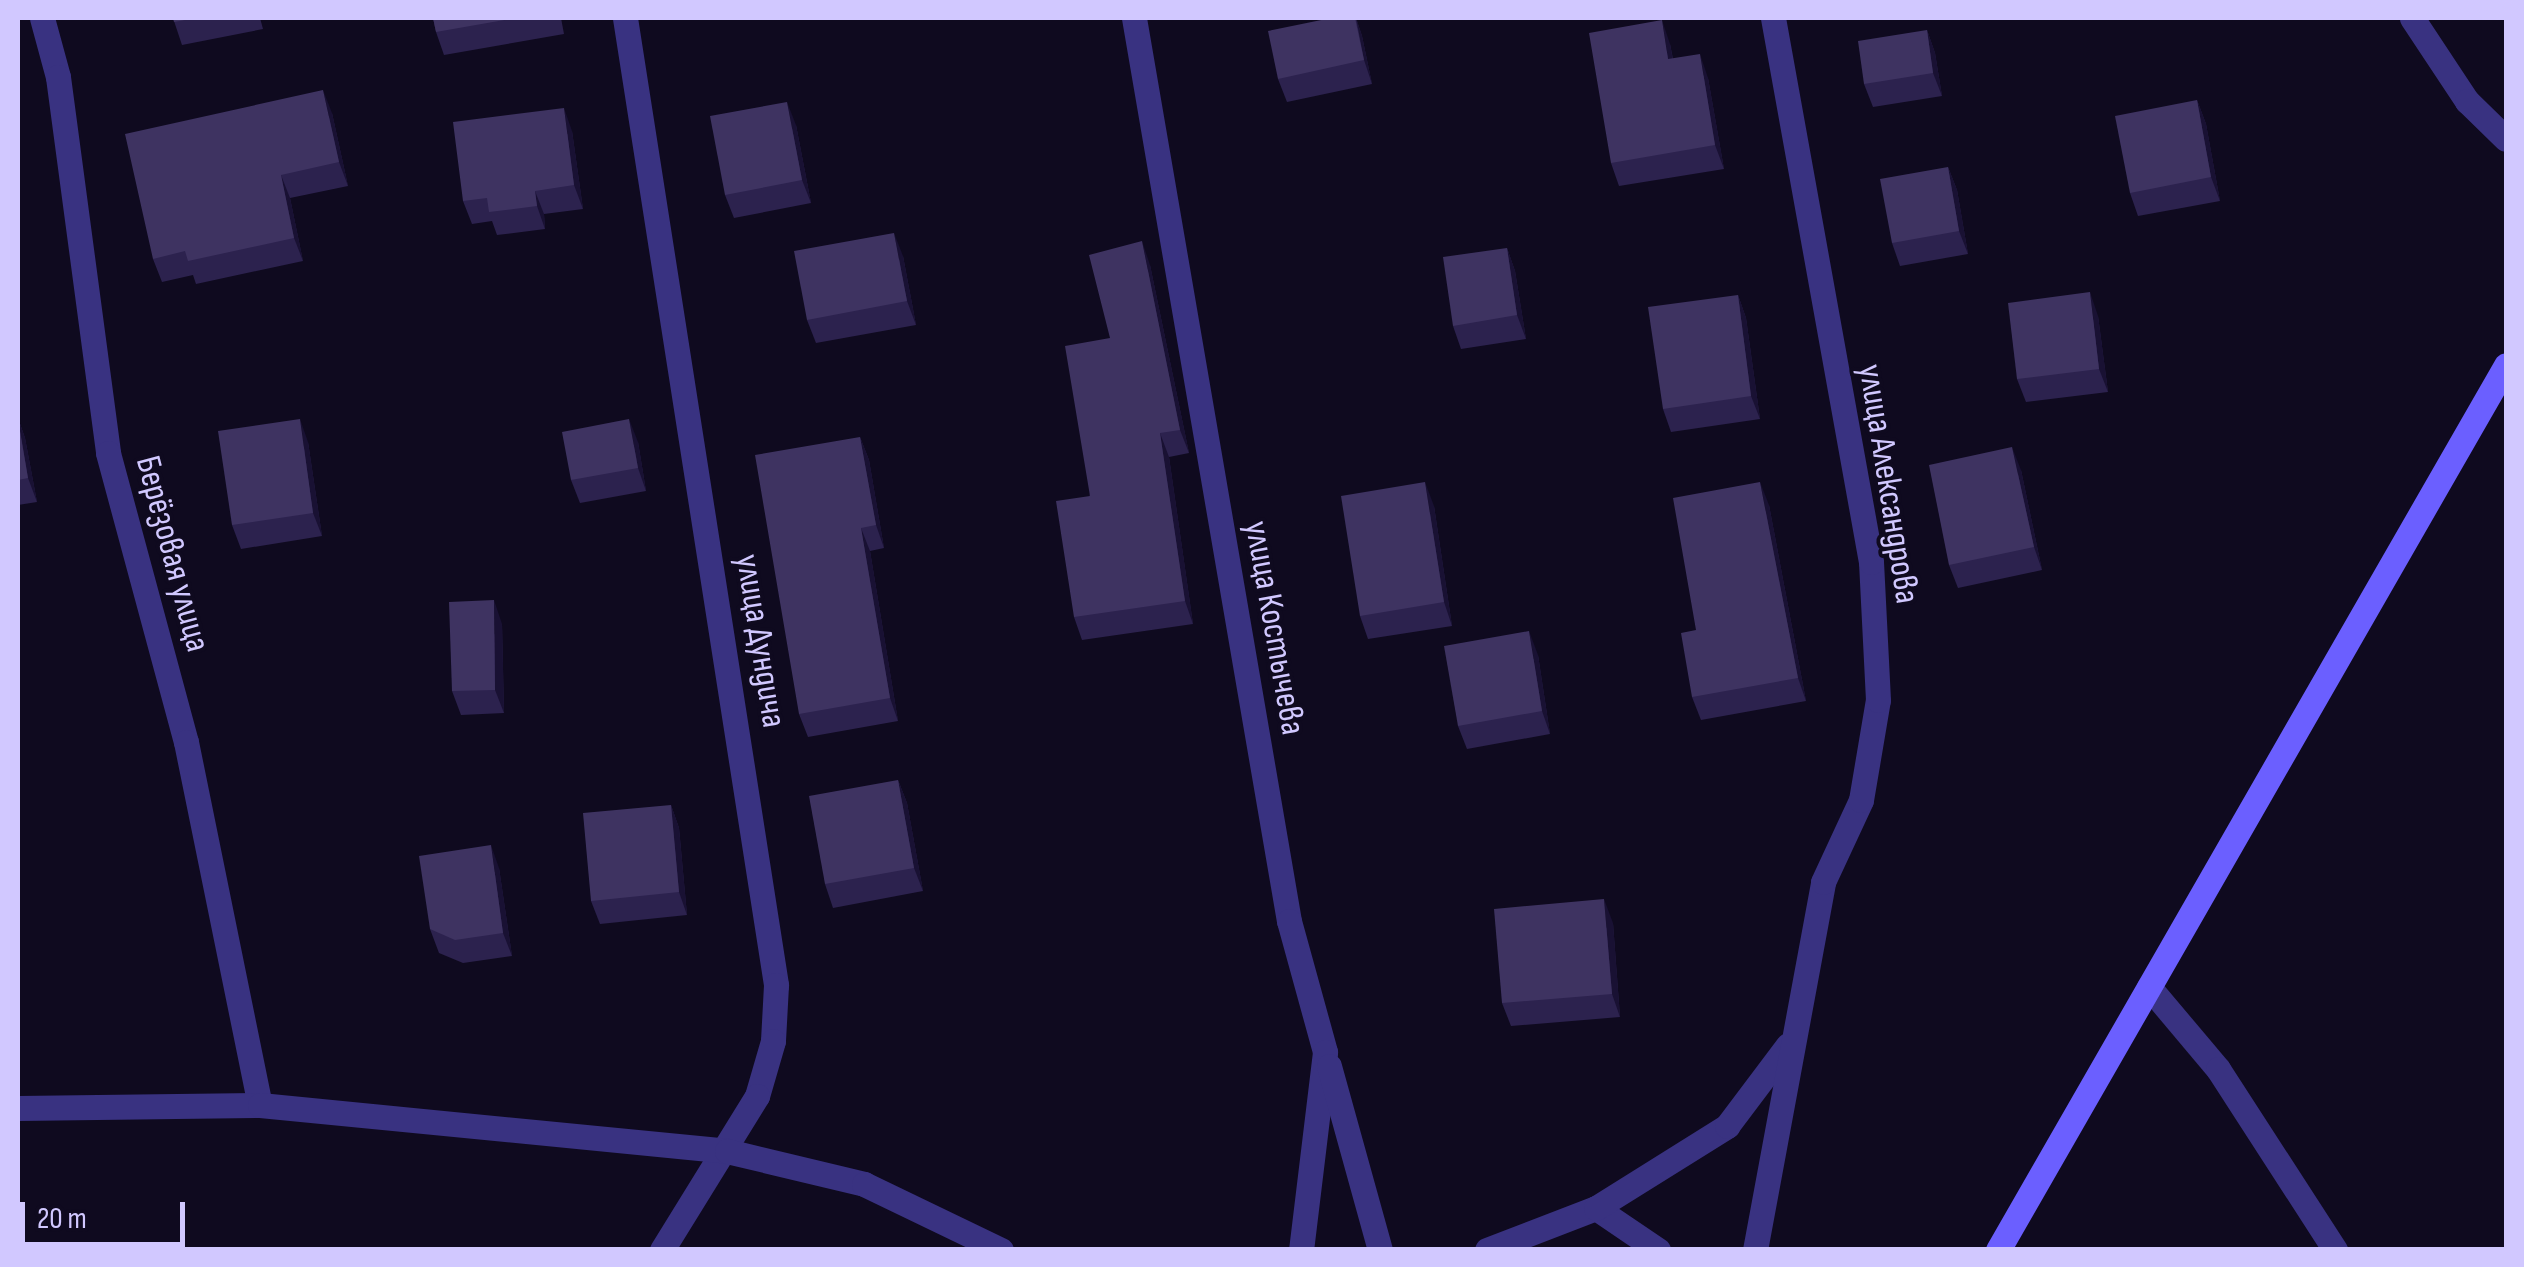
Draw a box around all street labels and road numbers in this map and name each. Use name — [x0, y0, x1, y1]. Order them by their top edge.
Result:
street label: улица Александрова — [1848, 361, 1928, 607]
street label: Берёзовая улица — [126, 452, 218, 656]
street label: улица Костычева — [1235, 518, 1313, 738]
street label: улица Дундича — [726, 551, 794, 731]

